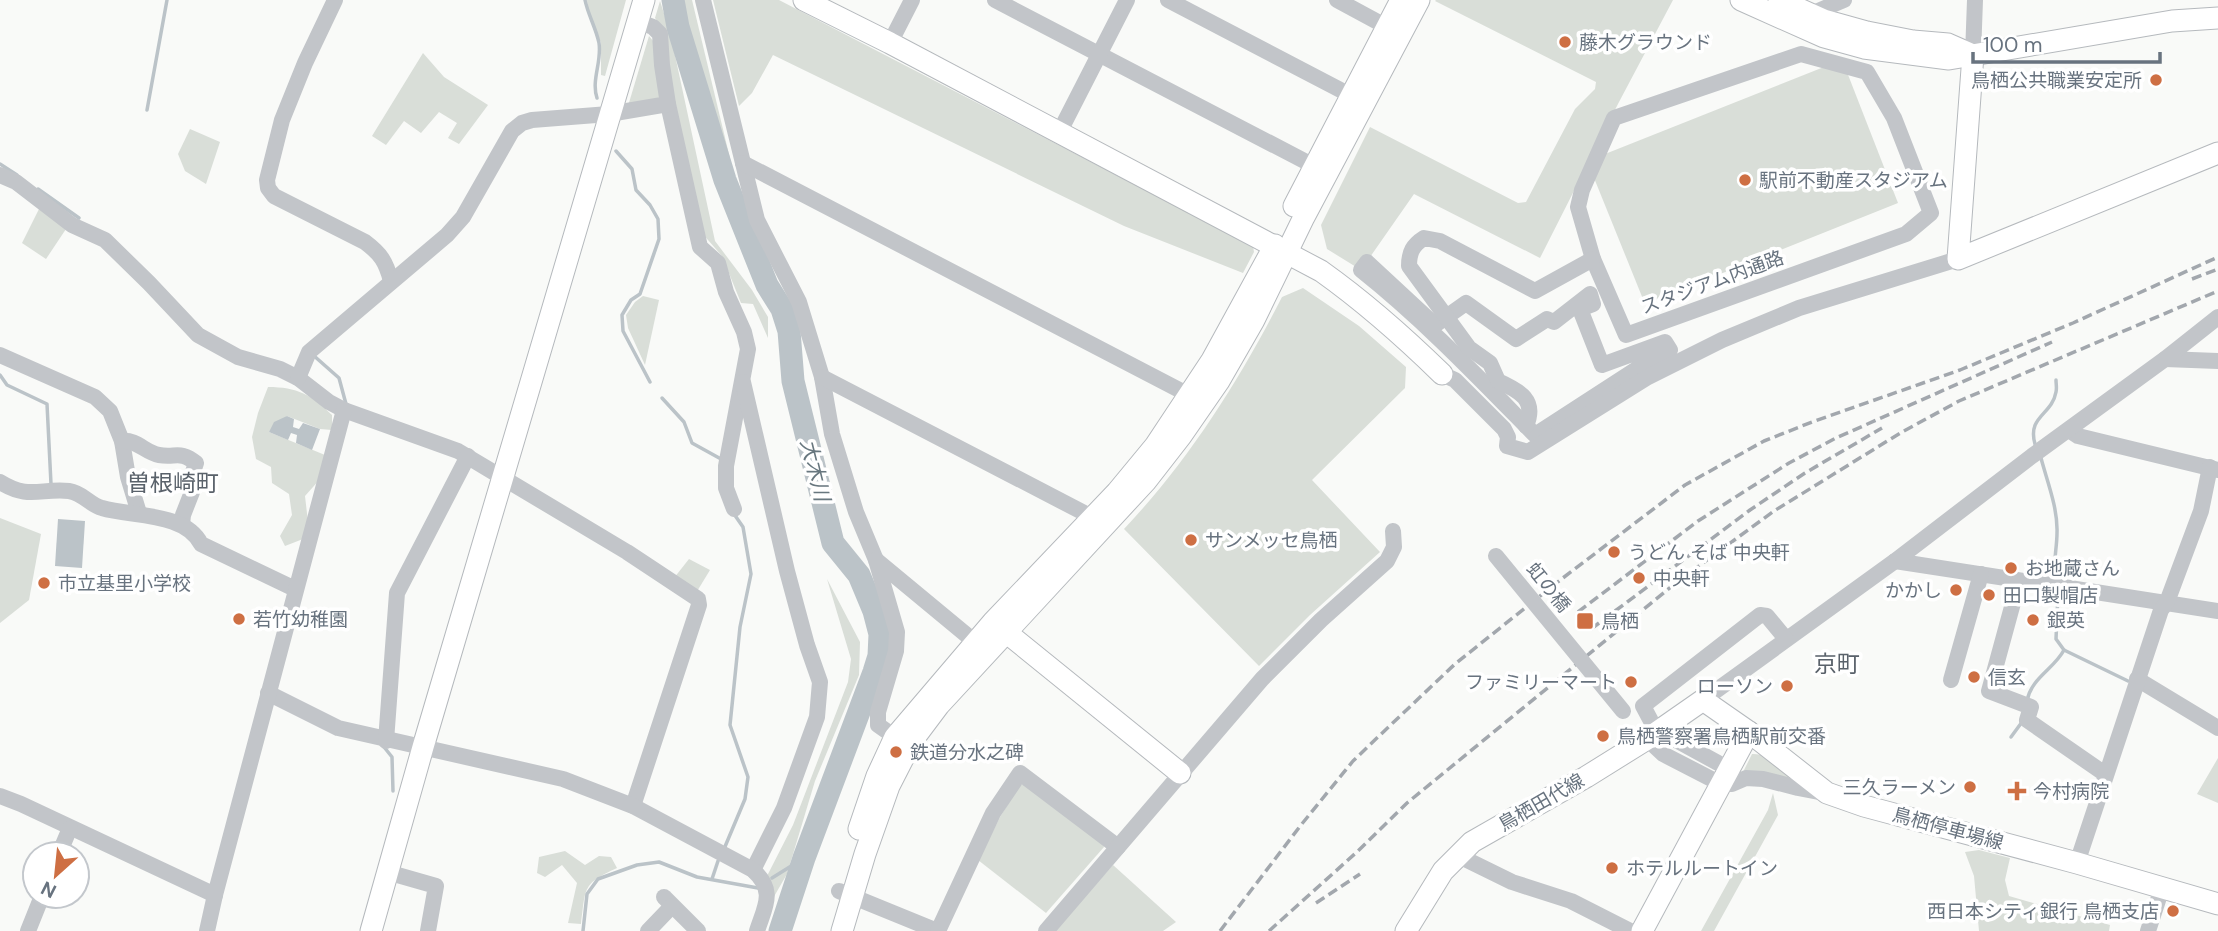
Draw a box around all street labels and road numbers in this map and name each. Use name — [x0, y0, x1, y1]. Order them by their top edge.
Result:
street label: スタジアム内通路 — [1637, 245, 1787, 320]
street label: 虹の橋 — [1521, 557, 1576, 617]
street label: 鳥栖田代線 — [1494, 768, 1589, 837]
street label: 鳥栖停車場線 — [1890, 802, 2006, 855]

